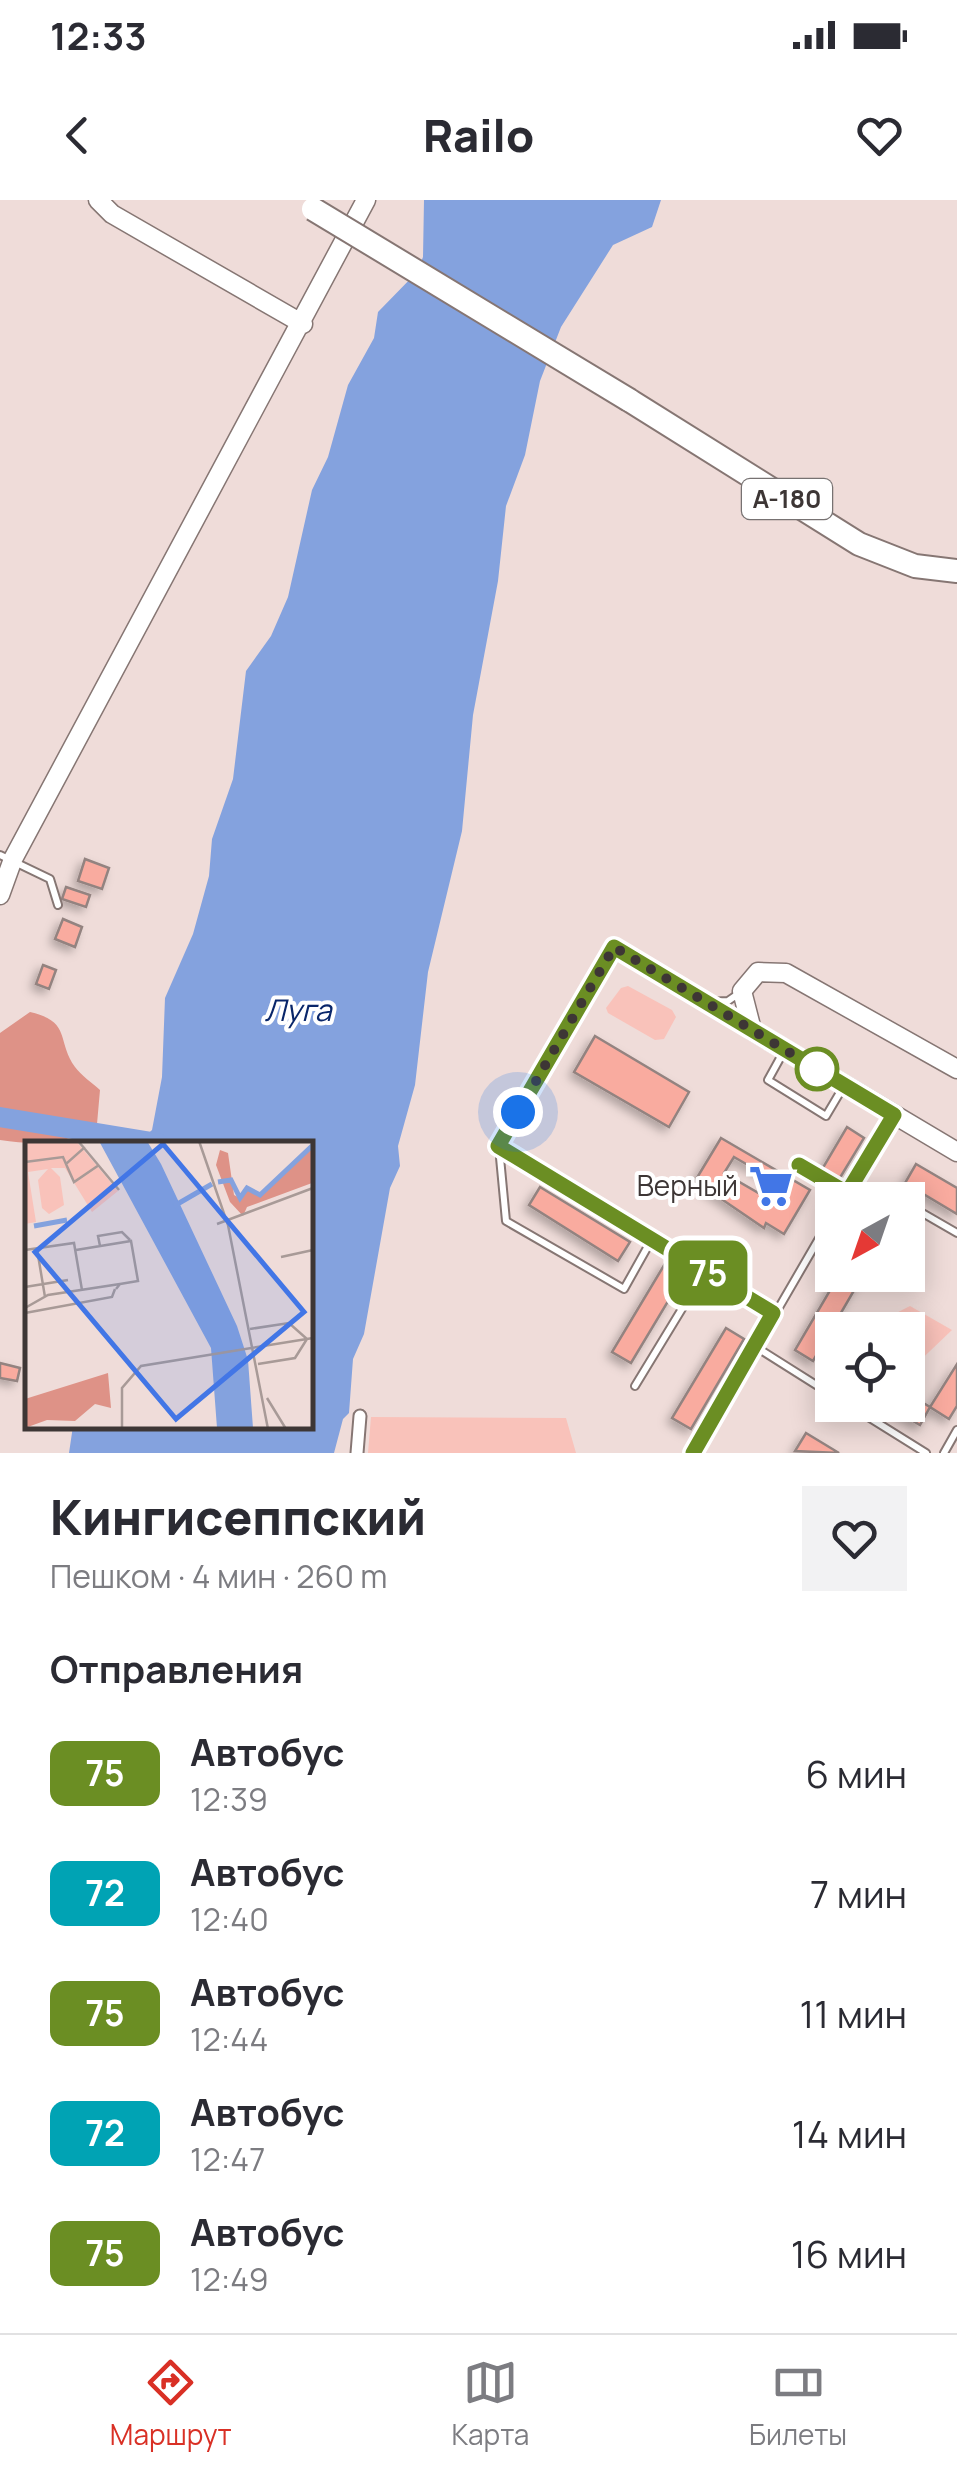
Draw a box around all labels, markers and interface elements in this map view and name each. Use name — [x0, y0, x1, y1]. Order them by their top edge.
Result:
text: 12:33 — [50, 9, 146, 61]
text: Railo — [423, 104, 534, 166]
icon: back — [50, 108, 105, 163]
icon: heart — [852, 108, 907, 163]
road number: А-180 — [742, 479, 832, 519]
water label: Луга — [265, 989, 333, 1030]
unlabelled marker — [796, 1048, 838, 1090]
your location — [493, 1087, 543, 1137]
inset map — [25, 1141, 312, 1428]
supermarket icon: Верный — [747, 1162, 795, 1210]
place label: Верный — [637, 1166, 738, 1204]
north arrow — [815, 1182, 925, 1292]
map controls — [815, 1182, 925, 1422]
line badge: 75 — [663, 1240, 753, 1306]
text: 75 — [688, 1249, 728, 1297]
button: locate — [815, 1312, 925, 1422]
text: Кингисеппский — [50, 1484, 426, 1549]
button: heart — [802, 1486, 907, 1591]
text: Пешком · 4 мин · 260 m — [50, 1554, 387, 1598]
text: Отправления — [50, 1642, 303, 1694]
text: Автобус — [190, 1725, 344, 1777]
text: 6 мин — [805, 1747, 907, 1799]
text: 75 — [85, 1749, 125, 1797]
text: 12:39 — [190, 1777, 268, 1821]
text: Автобус — [190, 1845, 344, 1897]
text: 7 мин — [810, 1867, 907, 1919]
text: 72 — [85, 1869, 125, 1917]
text: 12:40 — [190, 1897, 269, 1941]
text: Автобус — [190, 1965, 344, 2017]
text: 11 мин — [799, 1987, 907, 2039]
text: 75 — [85, 1989, 125, 2037]
text: 12:44 — [190, 2017, 268, 2061]
text: Автобус — [190, 2085, 344, 2137]
text: 14 мин — [792, 2107, 907, 2159]
text: 72 — [85, 2109, 125, 2157]
text: 12:47 — [190, 2137, 265, 2181]
text: Автобус — [190, 2205, 344, 2257]
text: 16 мин — [791, 2227, 907, 2279]
text: 75 — [85, 2229, 125, 2277]
text: 12:49 — [190, 2257, 269, 2301]
tab: Маршрут — [110, 2355, 232, 2453]
tab: Карта — [451, 2355, 529, 2453]
tab: Билеты — [749, 2355, 847, 2453]

